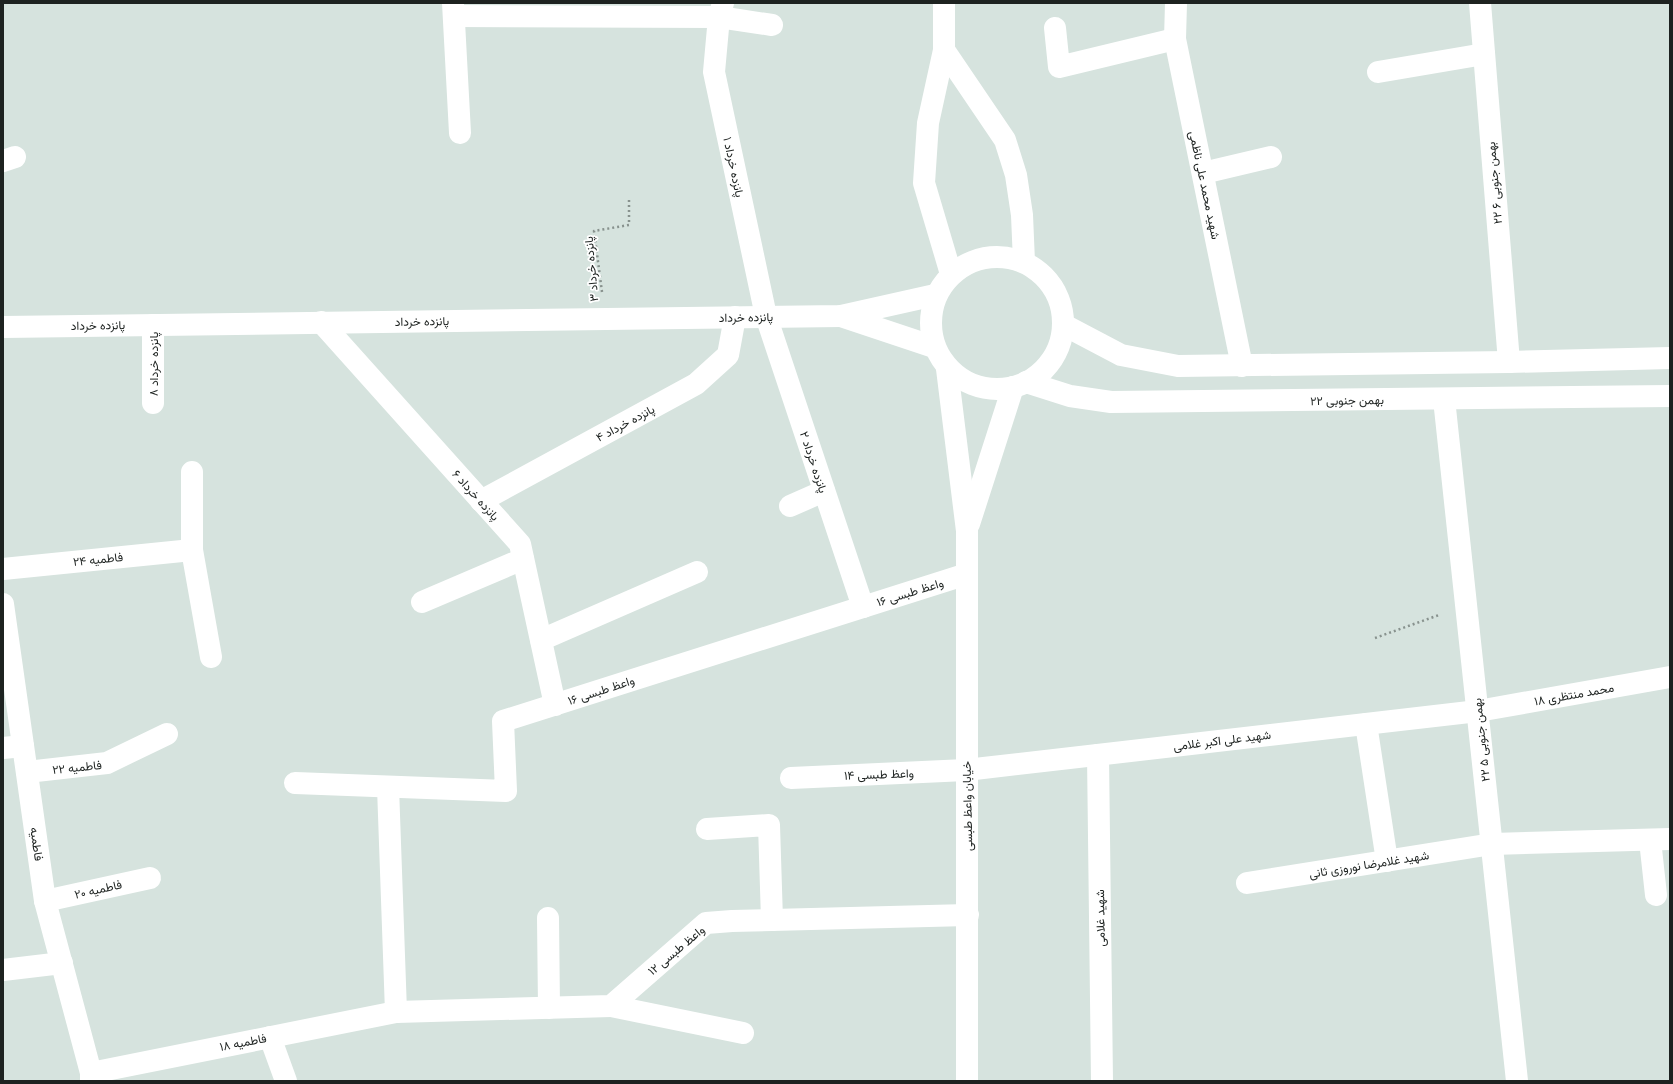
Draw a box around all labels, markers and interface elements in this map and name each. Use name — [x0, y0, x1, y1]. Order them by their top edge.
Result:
street label: شهید محمد علی ناظمی — [1185, 129, 1224, 241]
street label: پانزده خرداد ۱ — [719, 136, 748, 199]
street label: ۲۲ بهمن جنوبی ۶ — [1483, 141, 1506, 225]
street label: پانزده خرداد ۳ — [581, 235, 602, 302]
street label: پانزده خرداد — [719, 309, 774, 326]
street label: پانزده خرداد — [395, 313, 450, 330]
street label: پانزده خرداد — [71, 317, 126, 334]
street label: پانزده خرداد ۸ — [146, 331, 162, 396]
street label: ۲۲ بهمن جنوبی — [1310, 392, 1384, 409]
street label: پانزده خرداد ۴ — [593, 401, 658, 446]
street label: پانزده خرداد ۲ — [796, 429, 831, 495]
street label: پانزده خرداد ۶ — [448, 466, 503, 524]
street label: فاطمیه ۲۴ — [72, 549, 124, 569]
street label: واعظ طبسی ۱۶ — [875, 575, 946, 610]
street label: واعظ طبسی ۱۶ — [566, 672, 636, 709]
street label: محمد منتظری ۱۸ — [1533, 680, 1615, 709]
street label: ۲۲ بهمن جنوبی ۵ — [1469, 697, 1494, 783]
street label: شهید علی اکبر غلامی — [1172, 727, 1272, 754]
street label: فاطمیه ۲۲ — [52, 757, 102, 777]
street label: خیابان واعظ طبسی — [959, 761, 976, 851]
street label: واعظ طبسی ۱۴ — [844, 765, 914, 784]
street label: فاطمیه — [27, 826, 47, 862]
street label: شهید غلامرضا نوروزی ثانی — [1308, 847, 1430, 882]
street label: فاطمیه ۲۰ — [73, 876, 123, 902]
street label: شهید غلامی — [1092, 889, 1109, 947]
street label: واعظ طبسی ۱۲ — [645, 922, 708, 979]
street label: فاطمیه ۱۸ — [218, 1030, 268, 1054]

